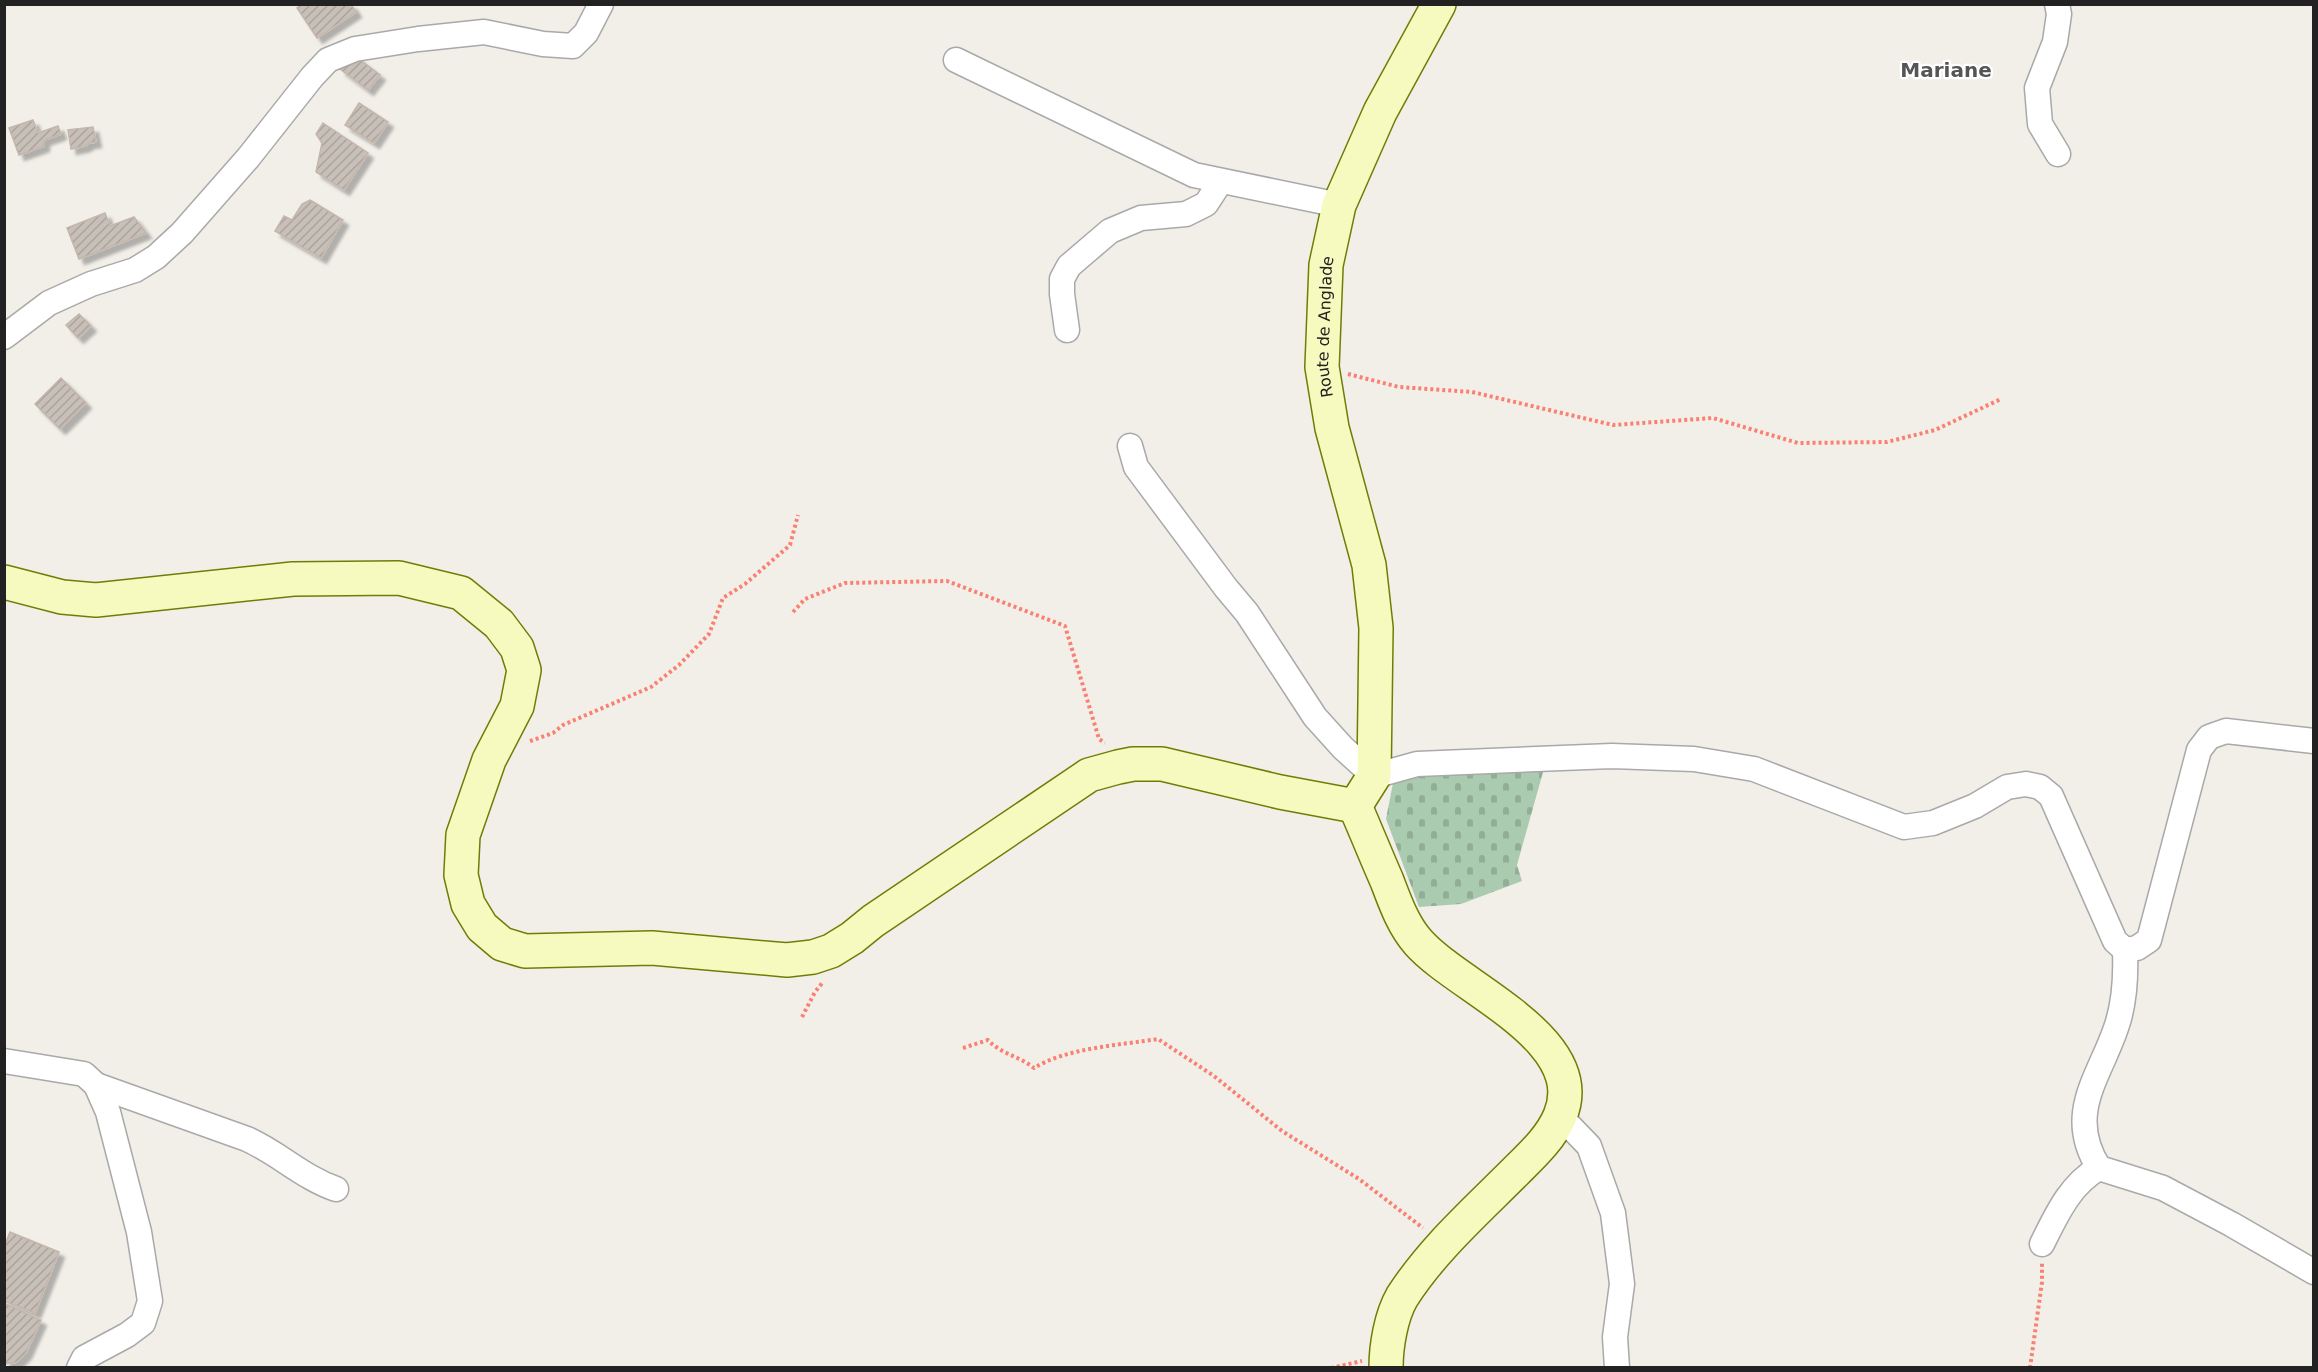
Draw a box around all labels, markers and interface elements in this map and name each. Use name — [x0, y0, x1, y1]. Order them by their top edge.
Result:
district label: Mariane — [1900, 58, 1992, 82]
street label: Route de Anglade — [1313, 254, 1338, 399]

